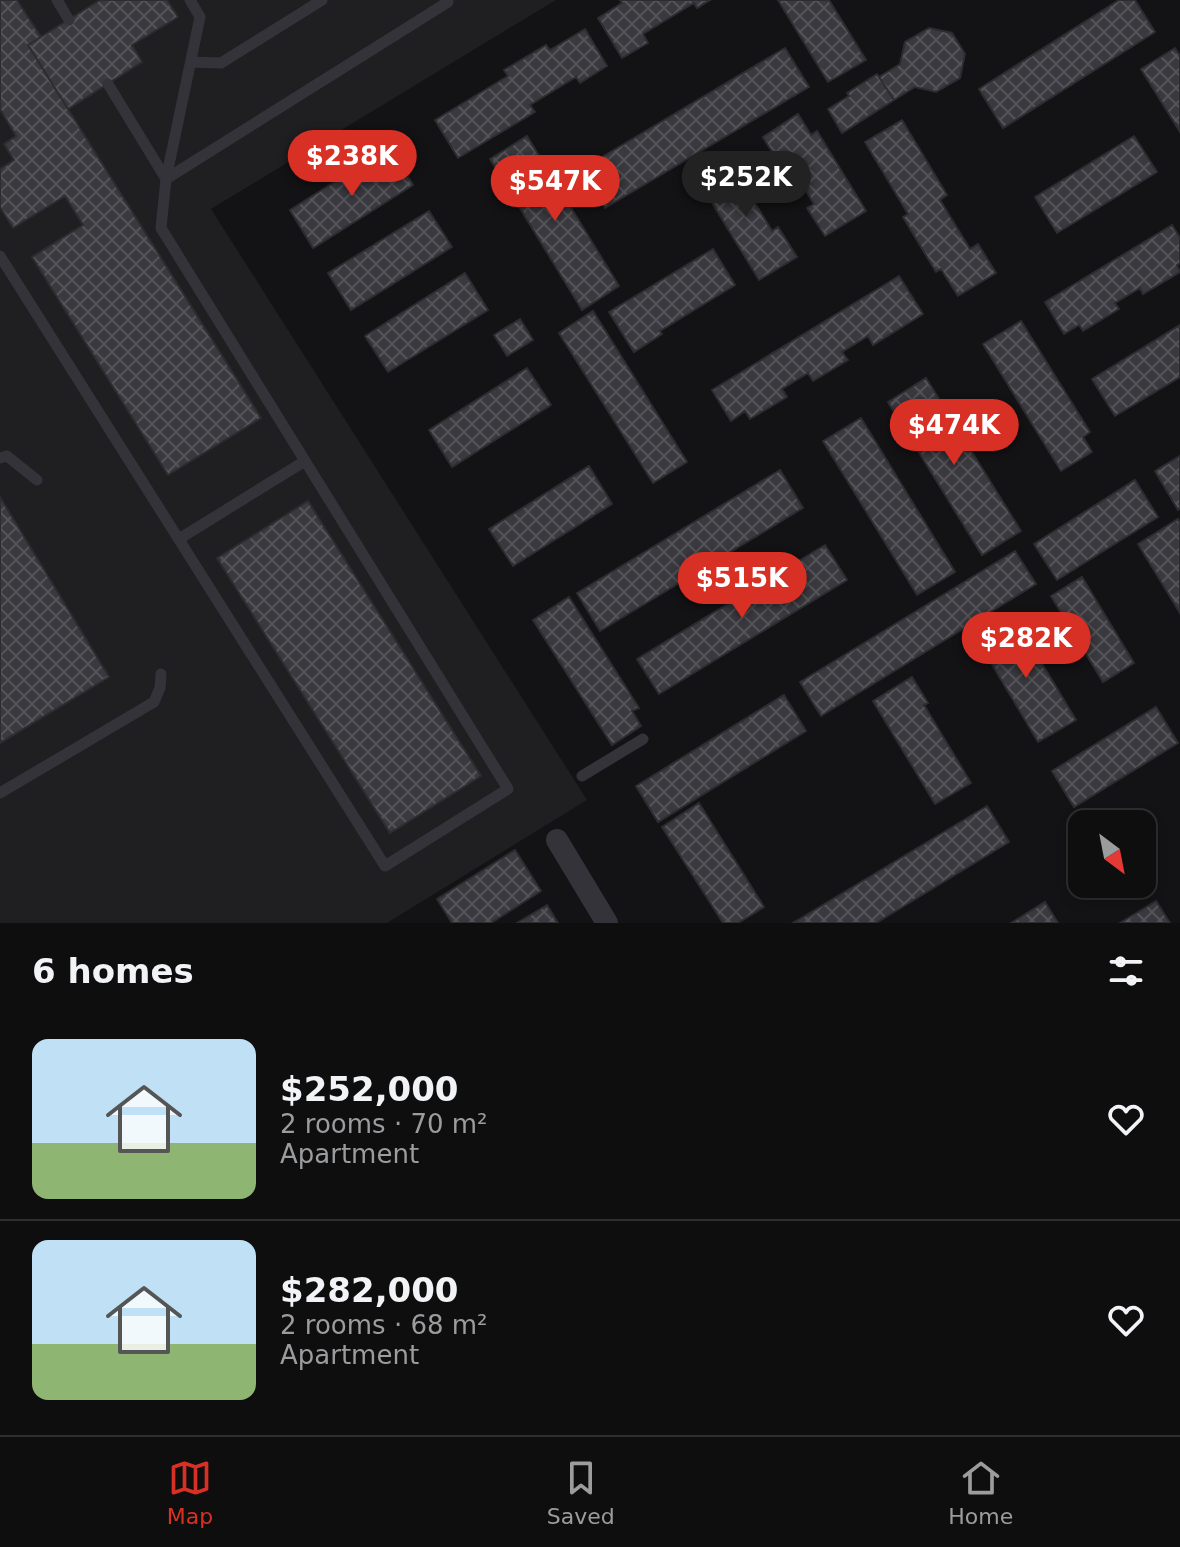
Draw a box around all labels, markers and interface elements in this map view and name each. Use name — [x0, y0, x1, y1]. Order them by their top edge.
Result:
pin: $238K — [296, 130, 408, 198]
text: $238K — [306, 141, 398, 171]
pin: $252K — [690, 151, 802, 219]
pin: $547K — [499, 155, 611, 223]
text: $252K — [700, 162, 792, 192]
text: $547K — [509, 166, 601, 196]
pin: $474K — [898, 399, 1010, 467]
text: $474K — [908, 410, 1000, 440]
pin: $515K — [686, 552, 798, 620]
text: $515K — [696, 563, 788, 593]
pin: $282K — [970, 612, 1082, 680]
text: $282K — [980, 623, 1072, 653]
north arrow — [1068, 810, 1156, 898]
map controls — [1068, 810, 1156, 898]
icon: filters — [1104, 949, 1148, 993]
text: 6 homes — [32, 951, 194, 991]
text: $252,000 — [280, 1069, 459, 1109]
icon: home — [96, 1071, 192, 1167]
icon: heart — [1104, 1097, 1148, 1141]
text: 2 rooms · 70 m² — [280, 1109, 488, 1139]
text: Apartment — [280, 1139, 419, 1169]
text: $282,000 — [280, 1270, 459, 1310]
icon: home — [96, 1272, 192, 1368]
icon: heart — [1104, 1298, 1148, 1342]
text: 2 rooms · 68 m² — [280, 1310, 488, 1340]
text: Apartment — [280, 1340, 419, 1370]
tab: Map — [167, 1456, 213, 1529]
tab: Saved — [547, 1456, 615, 1529]
tab: Home — [948, 1456, 1013, 1529]

